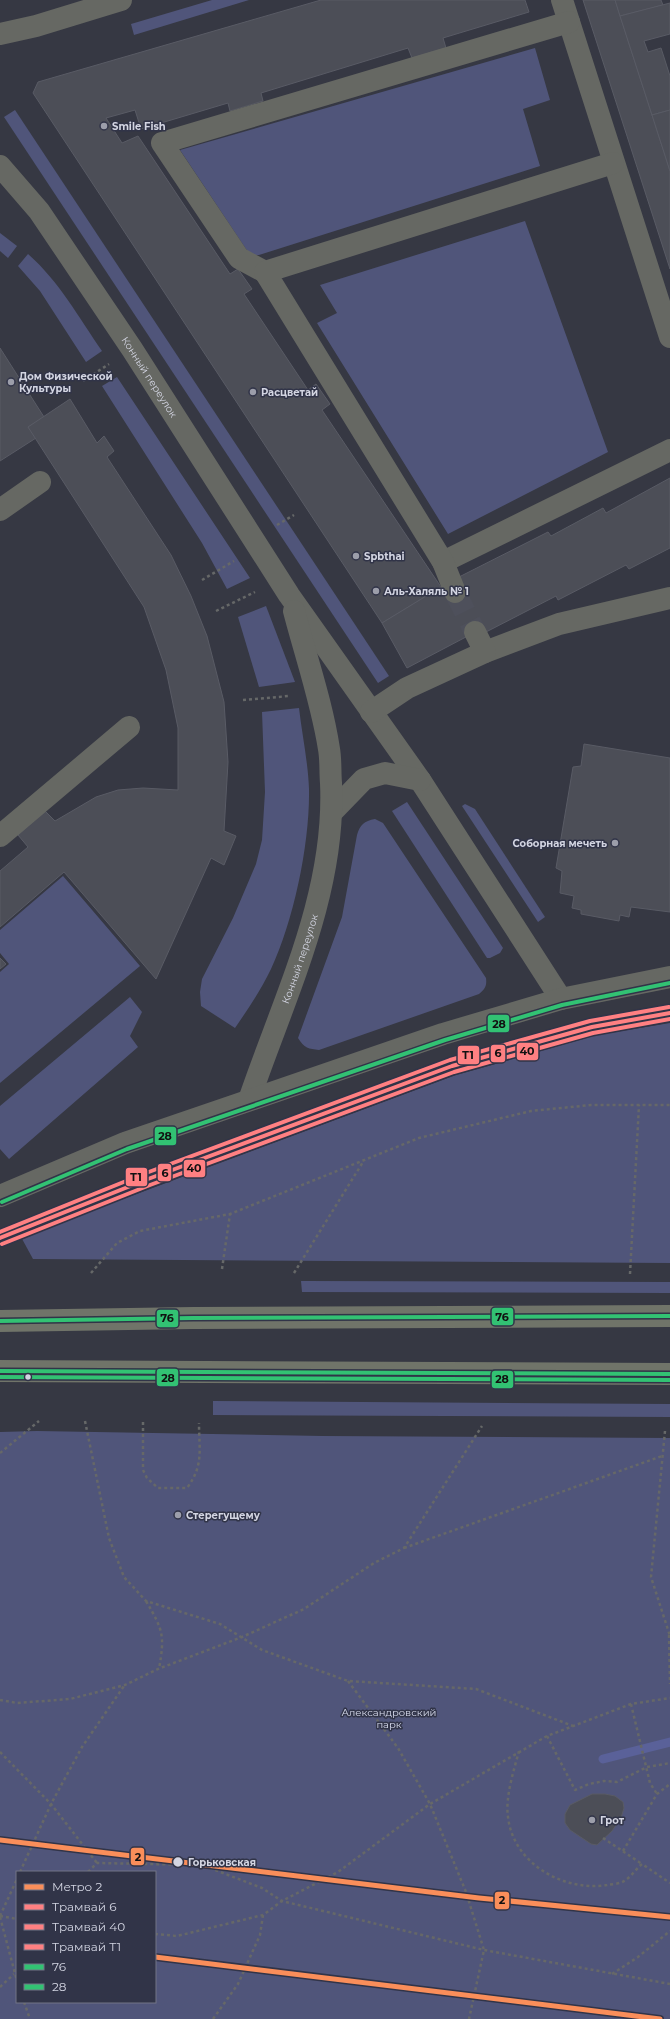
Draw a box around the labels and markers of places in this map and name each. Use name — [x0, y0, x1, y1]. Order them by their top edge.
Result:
place label: Smile Fish — [112, 120, 166, 133]
marker: Smile Fish — [99, 121, 109, 131]
place label: Дом Физической Культуры — [19, 370, 113, 395]
marker: Дом Физической Культуры — [6, 377, 16, 387]
place label: Расцветай — [261, 386, 318, 399]
marker: Расцветай — [248, 387, 258, 397]
place label: Spbthai — [364, 550, 405, 563]
marker: Spbthai — [351, 551, 361, 561]
place label: Аль-Халяль № 1 — [384, 585, 469, 598]
marker: Аль-Халяль № 1 — [371, 586, 381, 596]
place label: Соборная мечеть — [513, 837, 607, 850]
marker: Соборная мечеть — [610, 838, 620, 848]
unlabelled marker — [23, 1372, 33, 1382]
place label: Стерегущему — [186, 1509, 261, 1522]
marker: Стерегущему — [173, 1510, 183, 1520]
place label: Грот — [600, 1814, 625, 1827]
marker: Грот — [587, 1815, 597, 1825]
marker: Горьковская — [171, 1855, 185, 1869]
place label: Горьковская — [188, 1856, 256, 1869]

